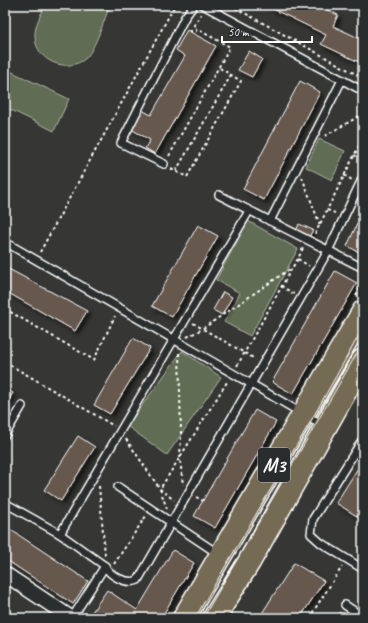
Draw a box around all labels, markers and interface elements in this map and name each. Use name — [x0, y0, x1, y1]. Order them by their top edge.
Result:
scale bar — [222, 18, 312, 44]
text: 50 m — [228, 24, 250, 40]
road number: М3 — [258, 448, 290, 482]

